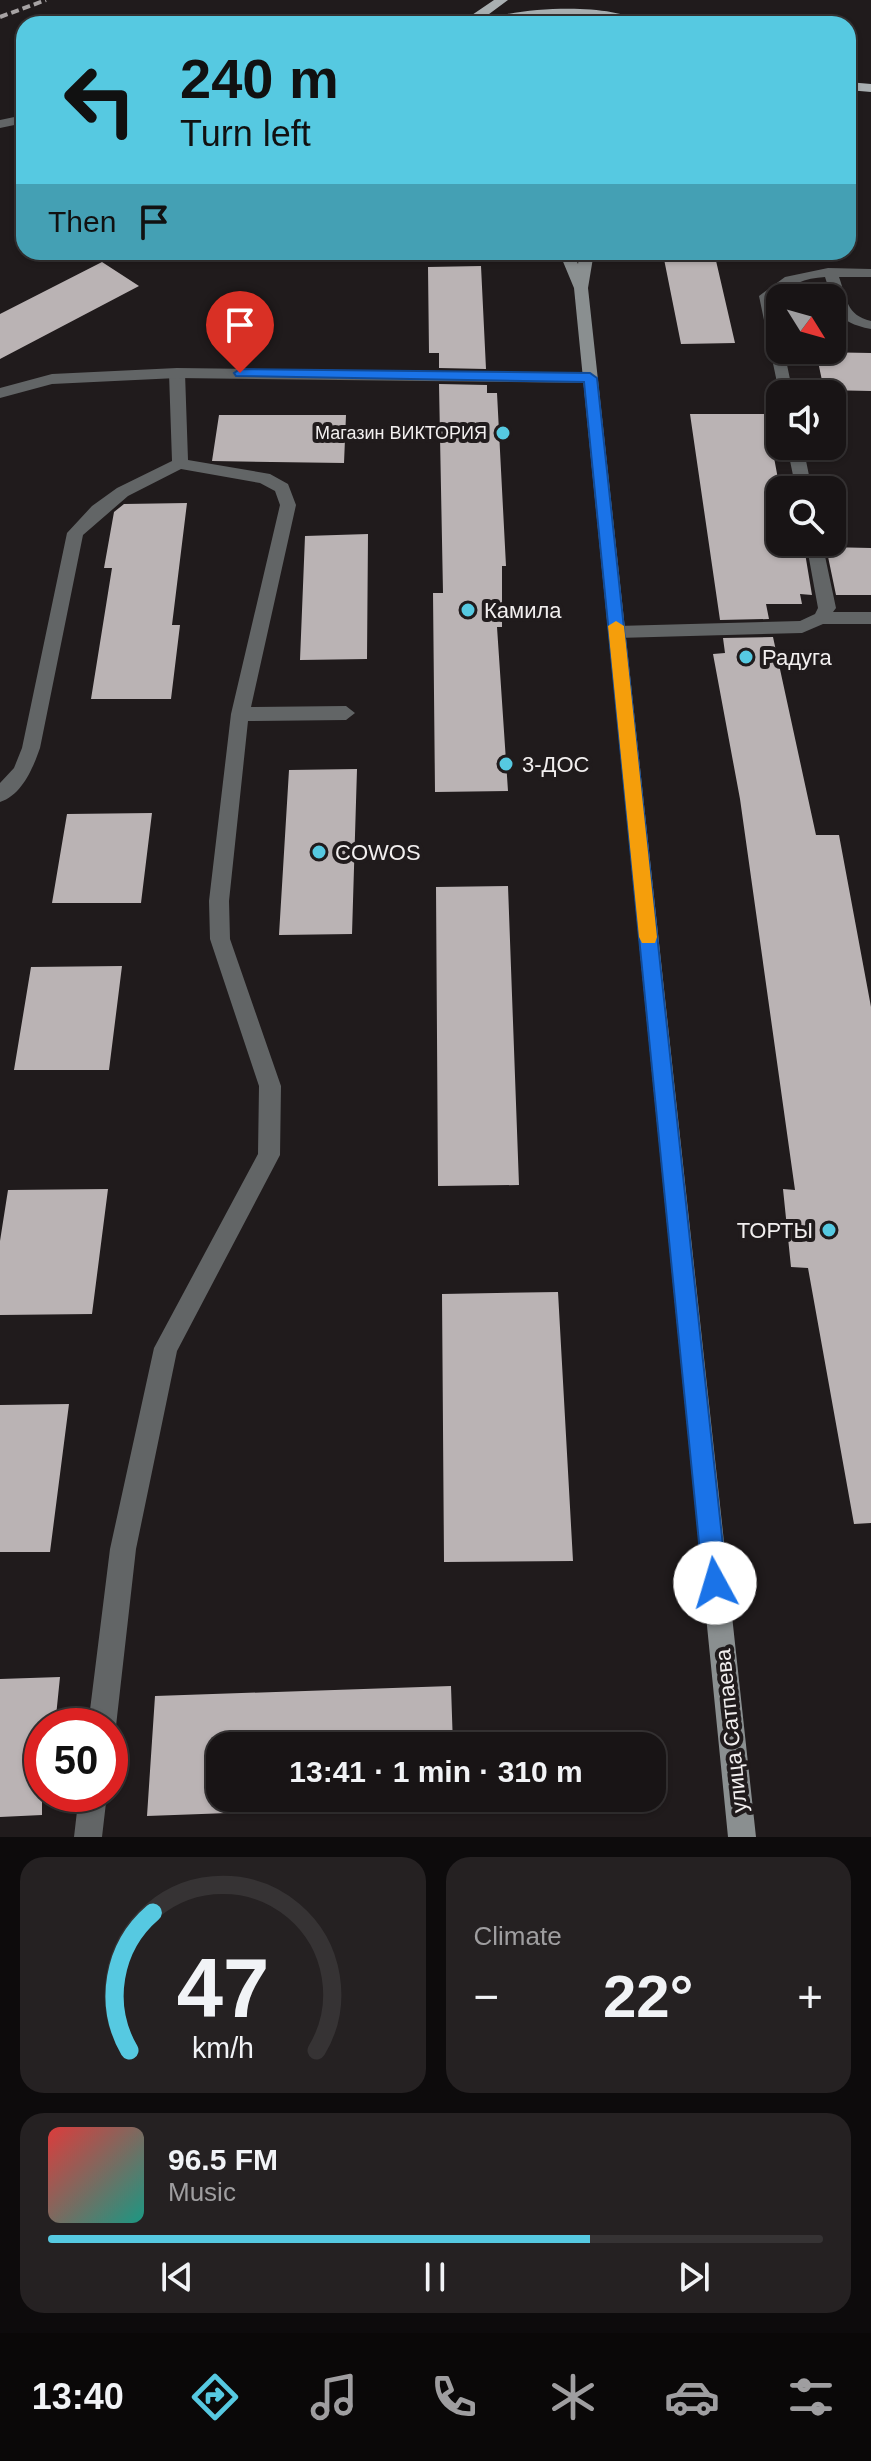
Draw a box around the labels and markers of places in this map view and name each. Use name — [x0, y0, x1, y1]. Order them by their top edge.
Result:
pin — [206, 291, 274, 373]
place label: Магазин ВИКТОРИЯ — [315, 423, 487, 443]
marker: Магазин ВИКТОРИЯ — [494, 424, 512, 442]
place label: Камила — [484, 598, 562, 623]
marker: Камила — [459, 601, 477, 619]
place label: Радуга — [762, 645, 833, 670]
marker: Радуга — [737, 648, 755, 666]
place label: 3-ДОС — [522, 752, 590, 777]
marker: 3-ДОС — [497, 755, 515, 773]
place label: COWOS — [335, 840, 421, 865]
marker: COWOS — [310, 843, 328, 861]
place label: ТОРТЫ — [737, 1218, 813, 1243]
marker: ТОРТЫ — [820, 1221, 838, 1239]

